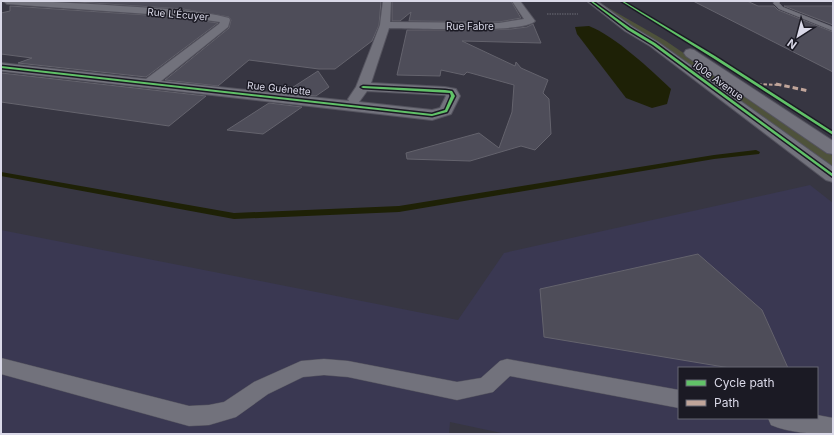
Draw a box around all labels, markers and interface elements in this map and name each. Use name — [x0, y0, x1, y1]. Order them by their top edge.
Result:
street label: Rue L'Écuyer — [147, 4, 209, 23]
north arrow — [778, 16, 818, 56]
street label: Rue Fabre — [446, 20, 494, 32]
text: N — [785, 36, 800, 52]
street label: 100e Avenue — [690, 57, 746, 103]
street label: Rue Guénette — [247, 79, 312, 97]
legend — [678, 367, 818, 419]
text: Cycle path — [714, 375, 775, 390]
text: Path — [714, 395, 739, 410]

